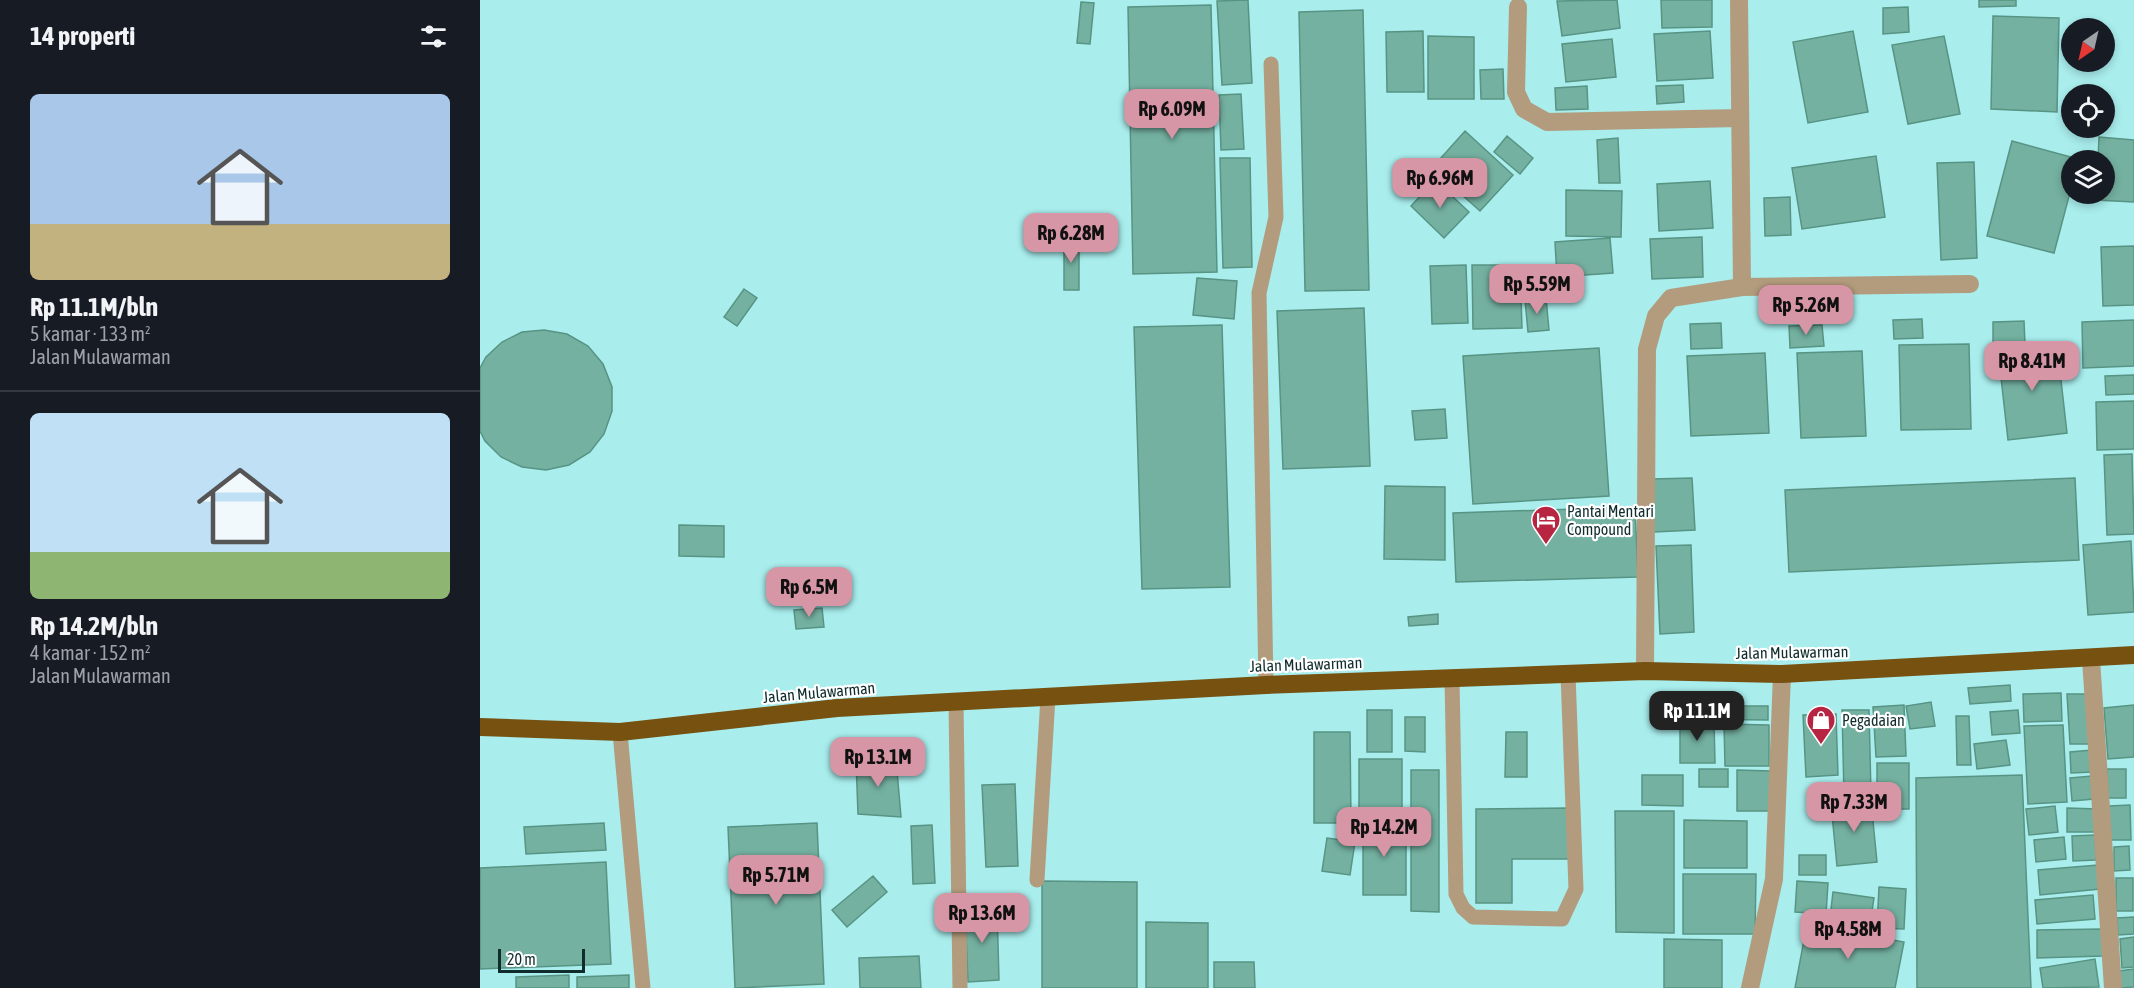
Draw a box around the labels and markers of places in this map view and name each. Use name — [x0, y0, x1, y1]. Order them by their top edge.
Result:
pin: Rp 6.09M — [1110, 89, 1234, 140]
pin: Rp 6.96M — [1378, 158, 1502, 209]
pin: Rp 6.28M — [1009, 213, 1133, 264]
pin: Rp 5.59M — [1475, 264, 1599, 315]
pin: Rp 5.26M — [1744, 285, 1868, 336]
pin: Rp 8.41M — [1970, 341, 2094, 392]
place label: Pantai Mentari Compound — [1567, 502, 1654, 539]
hotel icon: Pantai Mentari Compound — [1530, 504, 1562, 546]
pin: Rp 6.5M — [754, 567, 864, 618]
pin: Rp 11.1M — [1635, 691, 1759, 742]
shop icon: Pegadaian — [1805, 704, 1837, 746]
place label: Pegadaian — [1842, 711, 1905, 730]
pin: Rp 13.1M — [816, 737, 940, 788]
pin: Rp 7.33M — [1792, 782, 1916, 833]
pin: Rp 14.2M — [1322, 807, 1446, 858]
pin: Rp 5.71M — [714, 855, 838, 906]
pin: Rp 13.6M — [920, 893, 1044, 944]
pin: Rp 4.58M — [1786, 909, 1910, 960]

